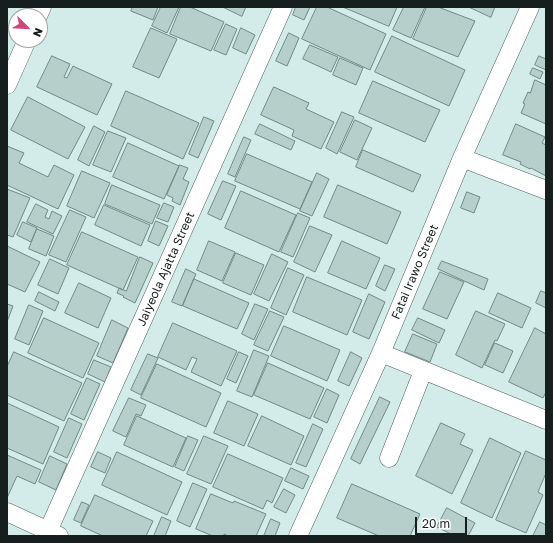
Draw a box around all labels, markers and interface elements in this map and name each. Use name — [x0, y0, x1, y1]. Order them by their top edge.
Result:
north arrow — [8, 8, 48, 48]
text: N — [31, 26, 46, 39]
street label: Jaiyeola Ajatta Street — [134, 210, 198, 328]
street label: Fatai Irawo Street — [389, 222, 441, 322]
scale bar — [417, 509, 469, 535]
text: 20 m — [422, 516, 450, 531]

